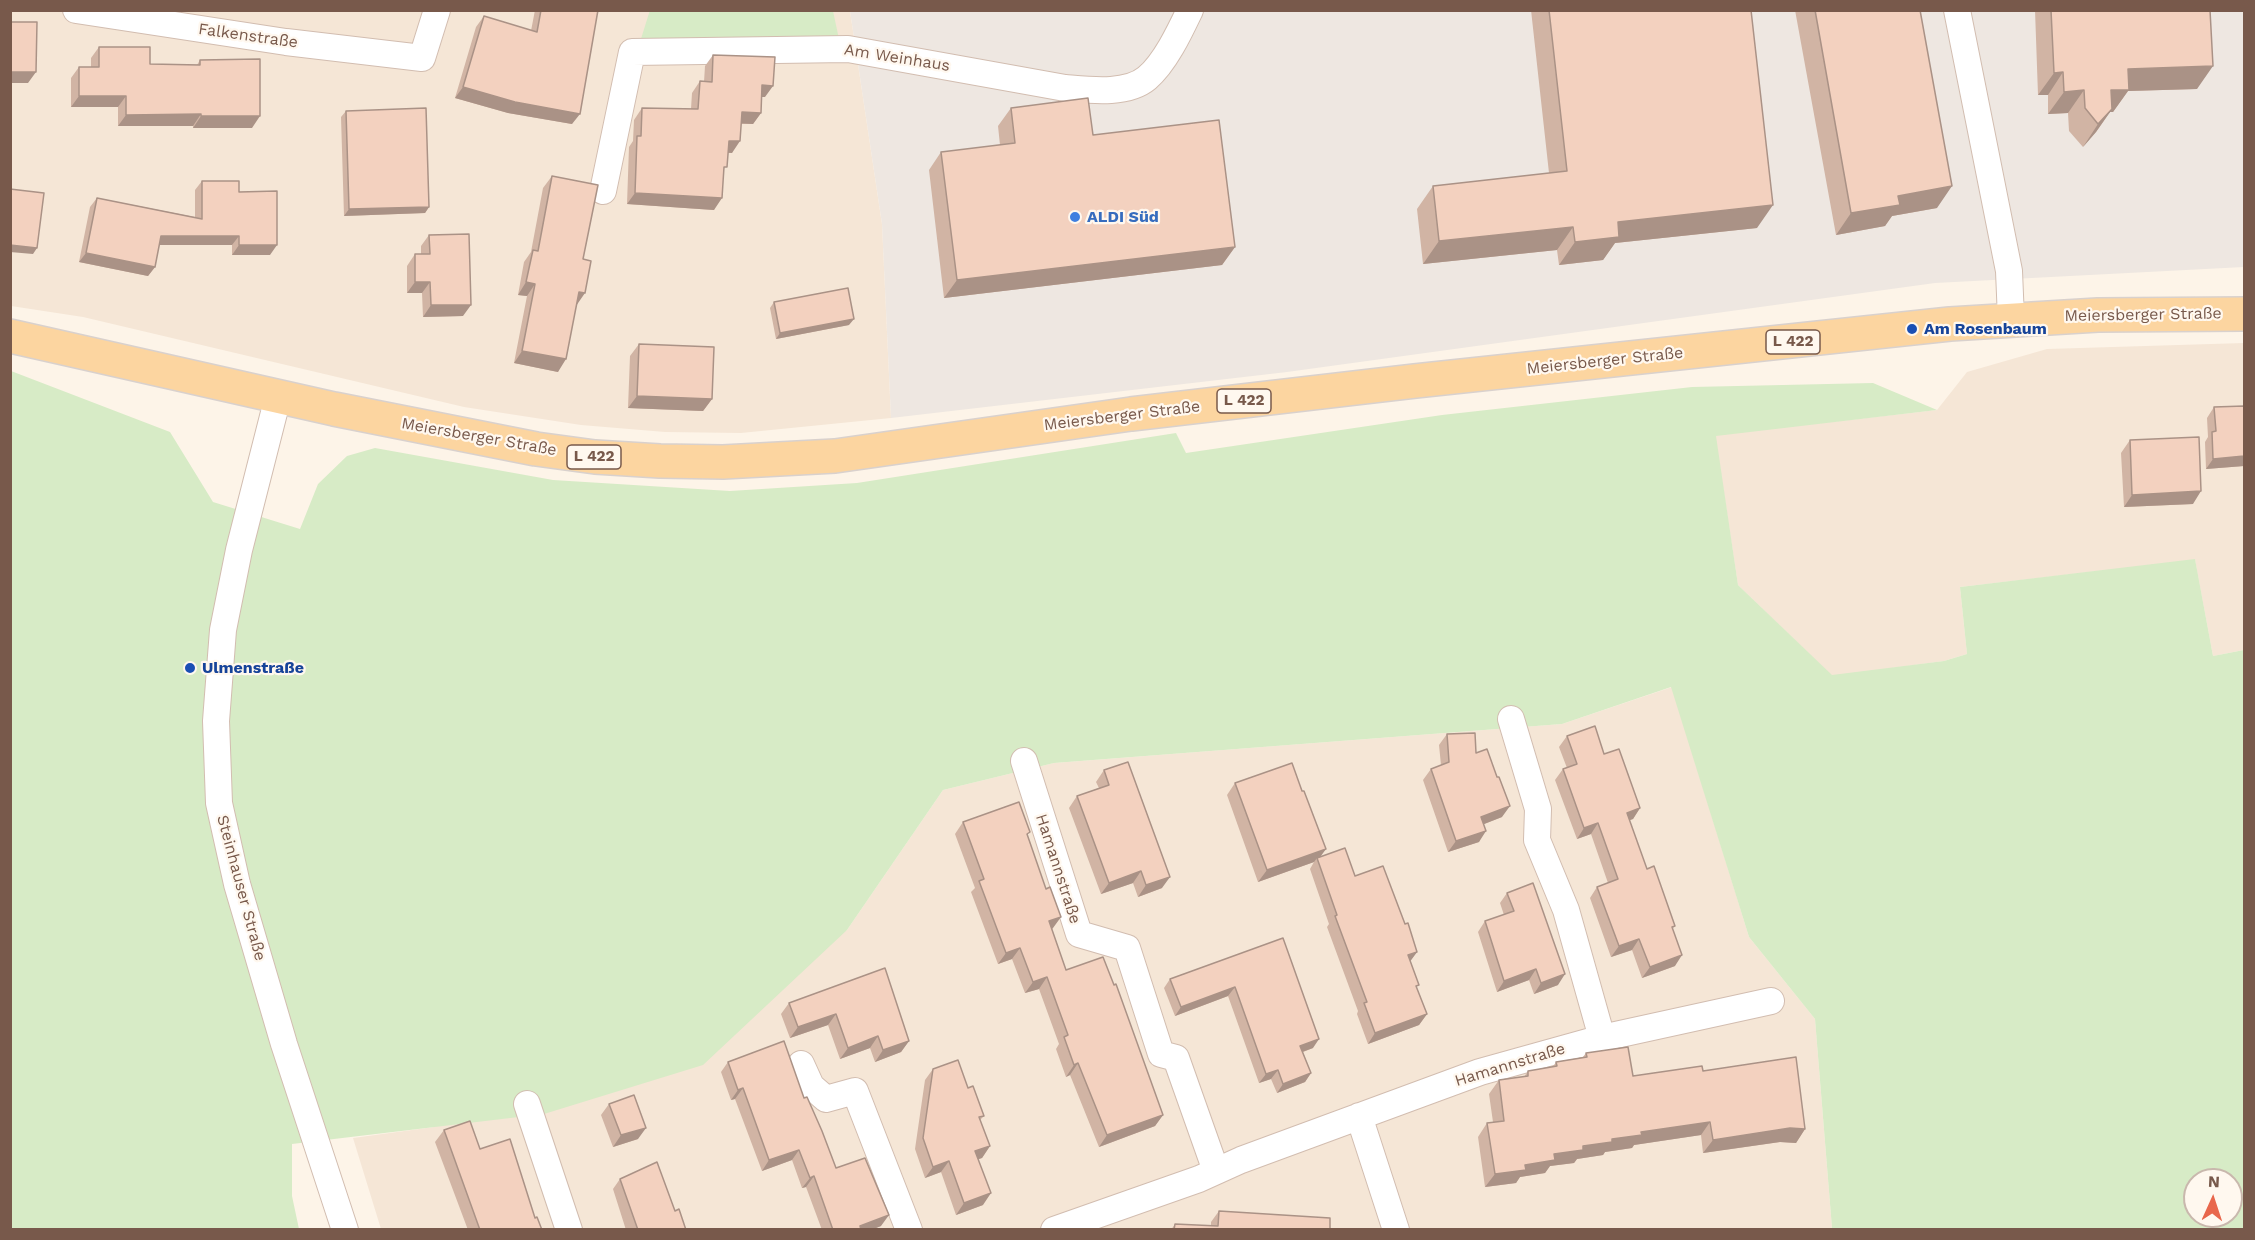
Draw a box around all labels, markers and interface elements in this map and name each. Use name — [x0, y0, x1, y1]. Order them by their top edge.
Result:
street label: Falkenstraße — [197, 20, 299, 52]
street label: Am Weinhaus — [843, 40, 951, 76]
place label: ALDI Süd — [1087, 207, 1159, 227]
marker: ALDI Süd — [1068, 210, 1082, 224]
street label: Meiersberger Straße — [2064, 304, 2222, 326]
place label: Am Rosenbaum — [1924, 319, 2047, 339]
marker: Am Rosenbaum — [1905, 322, 1919, 336]
road number: L 422 — [1766, 330, 1820, 354]
street label: Meiersberger Straße — [1526, 343, 1684, 379]
road number: L 422 — [1217, 389, 1271, 413]
street label: Meiersberger Straße — [1043, 397, 1201, 435]
street label: Meiersberger Straße — [400, 414, 558, 460]
road number: L 422 — [567, 445, 621, 469]
place label: Ulmenstraße — [202, 658, 304, 678]
marker: Ulmenstraße — [183, 661, 197, 675]
street label: Hamannstraße — [1031, 812, 1085, 926]
street label: Steinhauser Straße — [212, 813, 270, 963]
street label: Hamannstraße — [1452, 1039, 1568, 1091]
north arrow — [2183, 1168, 2243, 1228]
text: N — [2207, 1172, 2220, 1191]

